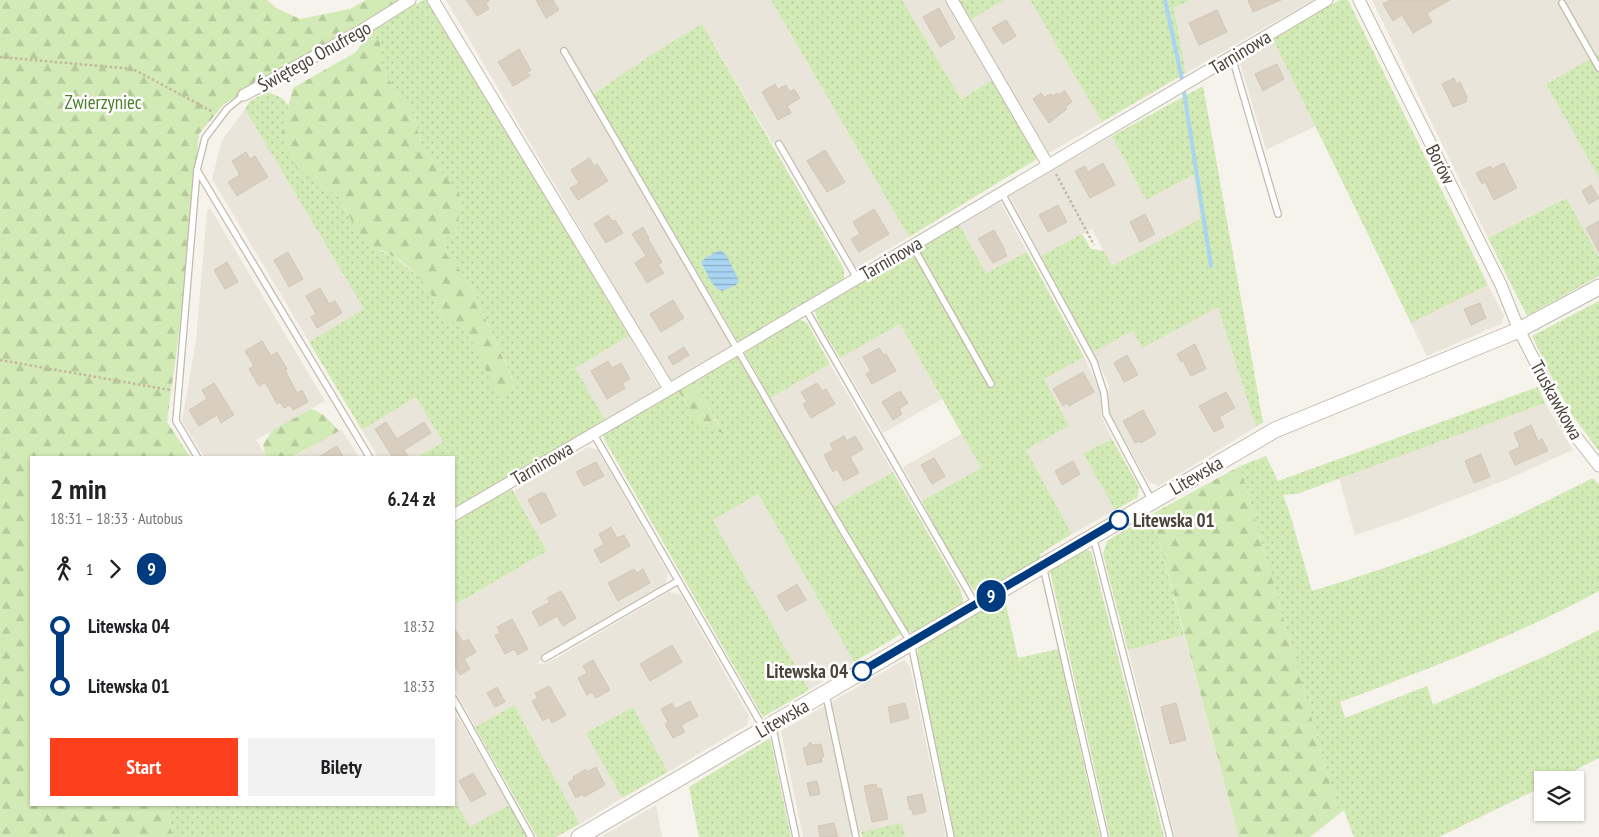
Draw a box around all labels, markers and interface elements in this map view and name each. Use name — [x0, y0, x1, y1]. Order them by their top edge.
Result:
street label: Świętego Onufrego — [253, 15, 375, 97]
street label: Tarninowa — [1205, 24, 1275, 80]
park label: Zwierzyniec — [64, 90, 142, 114]
street label: Borów — [1421, 140, 1461, 189]
street label: Tarninowa — [856, 231, 926, 285]
street label: Truskawkowa — [1525, 356, 1589, 444]
street label: Tarninowa — [507, 436, 577, 490]
street label: Litewska — [1165, 450, 1227, 500]
text: 2 min — [50, 470, 107, 507]
text: 6.24 zł — [388, 487, 435, 511]
text: 18:31 – 18:33 · Autobus — [50, 508, 183, 528]
place label: Litewska 01 — [1133, 508, 1215, 532]
marker: Litewska 01 — [1109, 510, 1129, 530]
icon: walk — [50, 555, 78, 583]
icon: forward — [101, 555, 129, 583]
text: 9 — [147, 557, 156, 580]
text: 1 — [86, 559, 93, 579]
line badge: 9 — [975, 580, 1007, 612]
text: 9 — [987, 584, 995, 607]
text: Litewska 04 — [88, 614, 170, 638]
text: 18:32 — [403, 616, 435, 636]
place label: Litewska 04 — [766, 659, 848, 683]
marker: Litewska 04 — [852, 661, 872, 681]
text: Litewska 01 — [88, 674, 170, 698]
text: 18:33 — [403, 676, 435, 696]
street label: Litewska — [751, 693, 813, 743]
button: Start — [50, 738, 238, 796]
button: Bilety — [248, 738, 435, 796]
map controls — [1534, 771, 1584, 821]
button: layers — [1534, 771, 1584, 821]

